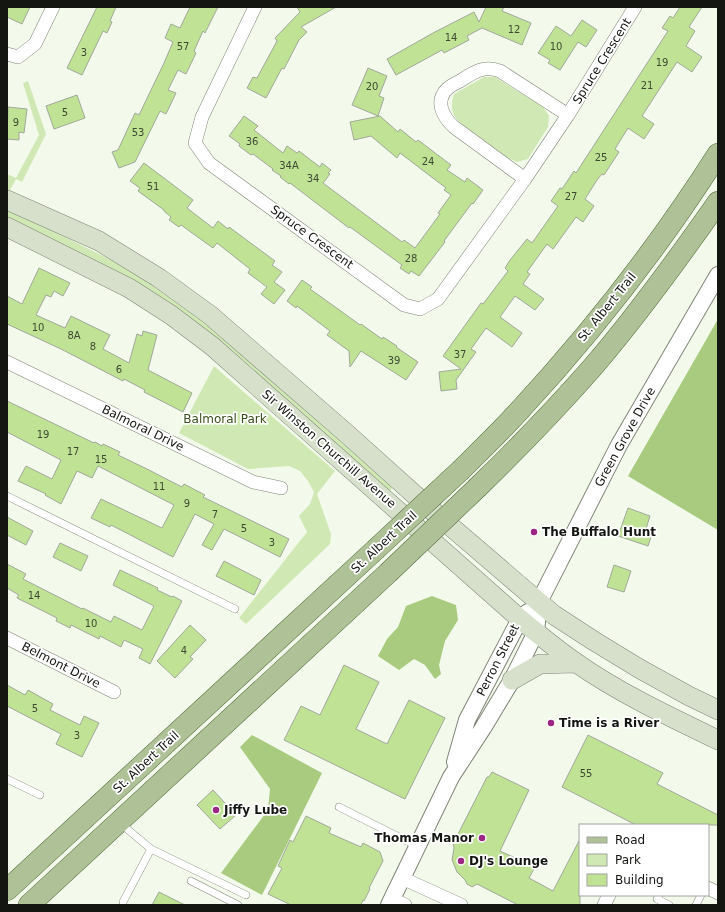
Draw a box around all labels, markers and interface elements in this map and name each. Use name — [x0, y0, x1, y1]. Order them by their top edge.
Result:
street label: Spruce Crescent — [570, 15, 634, 106]
house number: 12 — [508, 24, 520, 35]
house number: 14 — [445, 32, 457, 43]
house number: 57 — [177, 41, 189, 52]
house number: 10 — [550, 41, 562, 52]
house number: 3 — [81, 47, 87, 58]
house number: 19 — [656, 57, 668, 68]
house number: 21 — [641, 80, 653, 91]
house number: 20 — [366, 81, 378, 92]
house number: 5 — [62, 107, 68, 118]
house number: 9 — [13, 117, 19, 128]
house number: 53 — [132, 127, 144, 138]
house number: 36 — [246, 136, 258, 147]
house number: 25 — [595, 152, 607, 163]
house number: 24 — [422, 156, 434, 167]
house number: 34A — [279, 160, 299, 171]
house number: 34 — [307, 173, 319, 184]
house number: 51 — [147, 181, 159, 192]
house number: 27 — [565, 191, 577, 202]
street label: Spruce Crescent — [268, 202, 356, 272]
house number: 28 — [405, 253, 417, 264]
street label: St. Albert Trail — [575, 270, 639, 344]
house number: 10 — [32, 322, 44, 333]
house number: 8A — [67, 330, 81, 341]
house number: 8 — [90, 341, 96, 352]
house number: 37 — [454, 349, 466, 360]
house number: 39 — [388, 355, 400, 366]
house number: 6 — [116, 364, 122, 375]
street label: Green Grove Drive — [592, 385, 658, 489]
street label: Sir Winston Churchill Avenue — [259, 387, 399, 511]
street label: Balmoral Drive — [100, 402, 186, 454]
park label: Balmoral Park — [183, 412, 267, 426]
house number: 19 — [37, 429, 49, 440]
house number: 17 — [67, 446, 79, 457]
house number: 15 — [95, 454, 107, 465]
house number: 11 — [153, 481, 165, 492]
house number: 9 — [184, 498, 190, 509]
street label: St. Albert Trail — [348, 508, 420, 576]
house number: 7 — [212, 509, 218, 520]
house number: 5 — [241, 523, 247, 534]
place label: The Buffalo Hunt — [542, 525, 656, 539]
marker: The Buffalo Hunt — [529, 527, 539, 537]
house number: 3 — [269, 537, 275, 548]
house number: 14 — [28, 590, 40, 601]
house number: 10 — [85, 618, 97, 629]
street label: Perron Street — [474, 621, 522, 698]
street label: Belmont Drive — [19, 639, 103, 691]
house number: 4 — [181, 645, 187, 656]
house number: 5 — [32, 703, 38, 714]
place label: Time is a River — [559, 716, 659, 730]
marker: Time is a River — [546, 718, 556, 728]
street label: St. Albert Trail — [110, 728, 182, 796]
house number: 3 — [74, 730, 80, 741]
house number: 55 — [580, 768, 592, 779]
place label: Jiffy Lube — [223, 803, 287, 817]
marker: Jiffy Lube — [211, 805, 221, 815]
legend — [579, 824, 709, 896]
place label: Thomas Manor — [374, 831, 474, 845]
marker: Thomas Manor — [477, 833, 487, 843]
text: Road — [615, 833, 645, 847]
text: Park — [615, 853, 641, 867]
place label: DJ's Lounge — [469, 854, 548, 868]
marker: DJ's Lounge — [456, 856, 466, 866]
text: Building — [615, 873, 664, 887]

